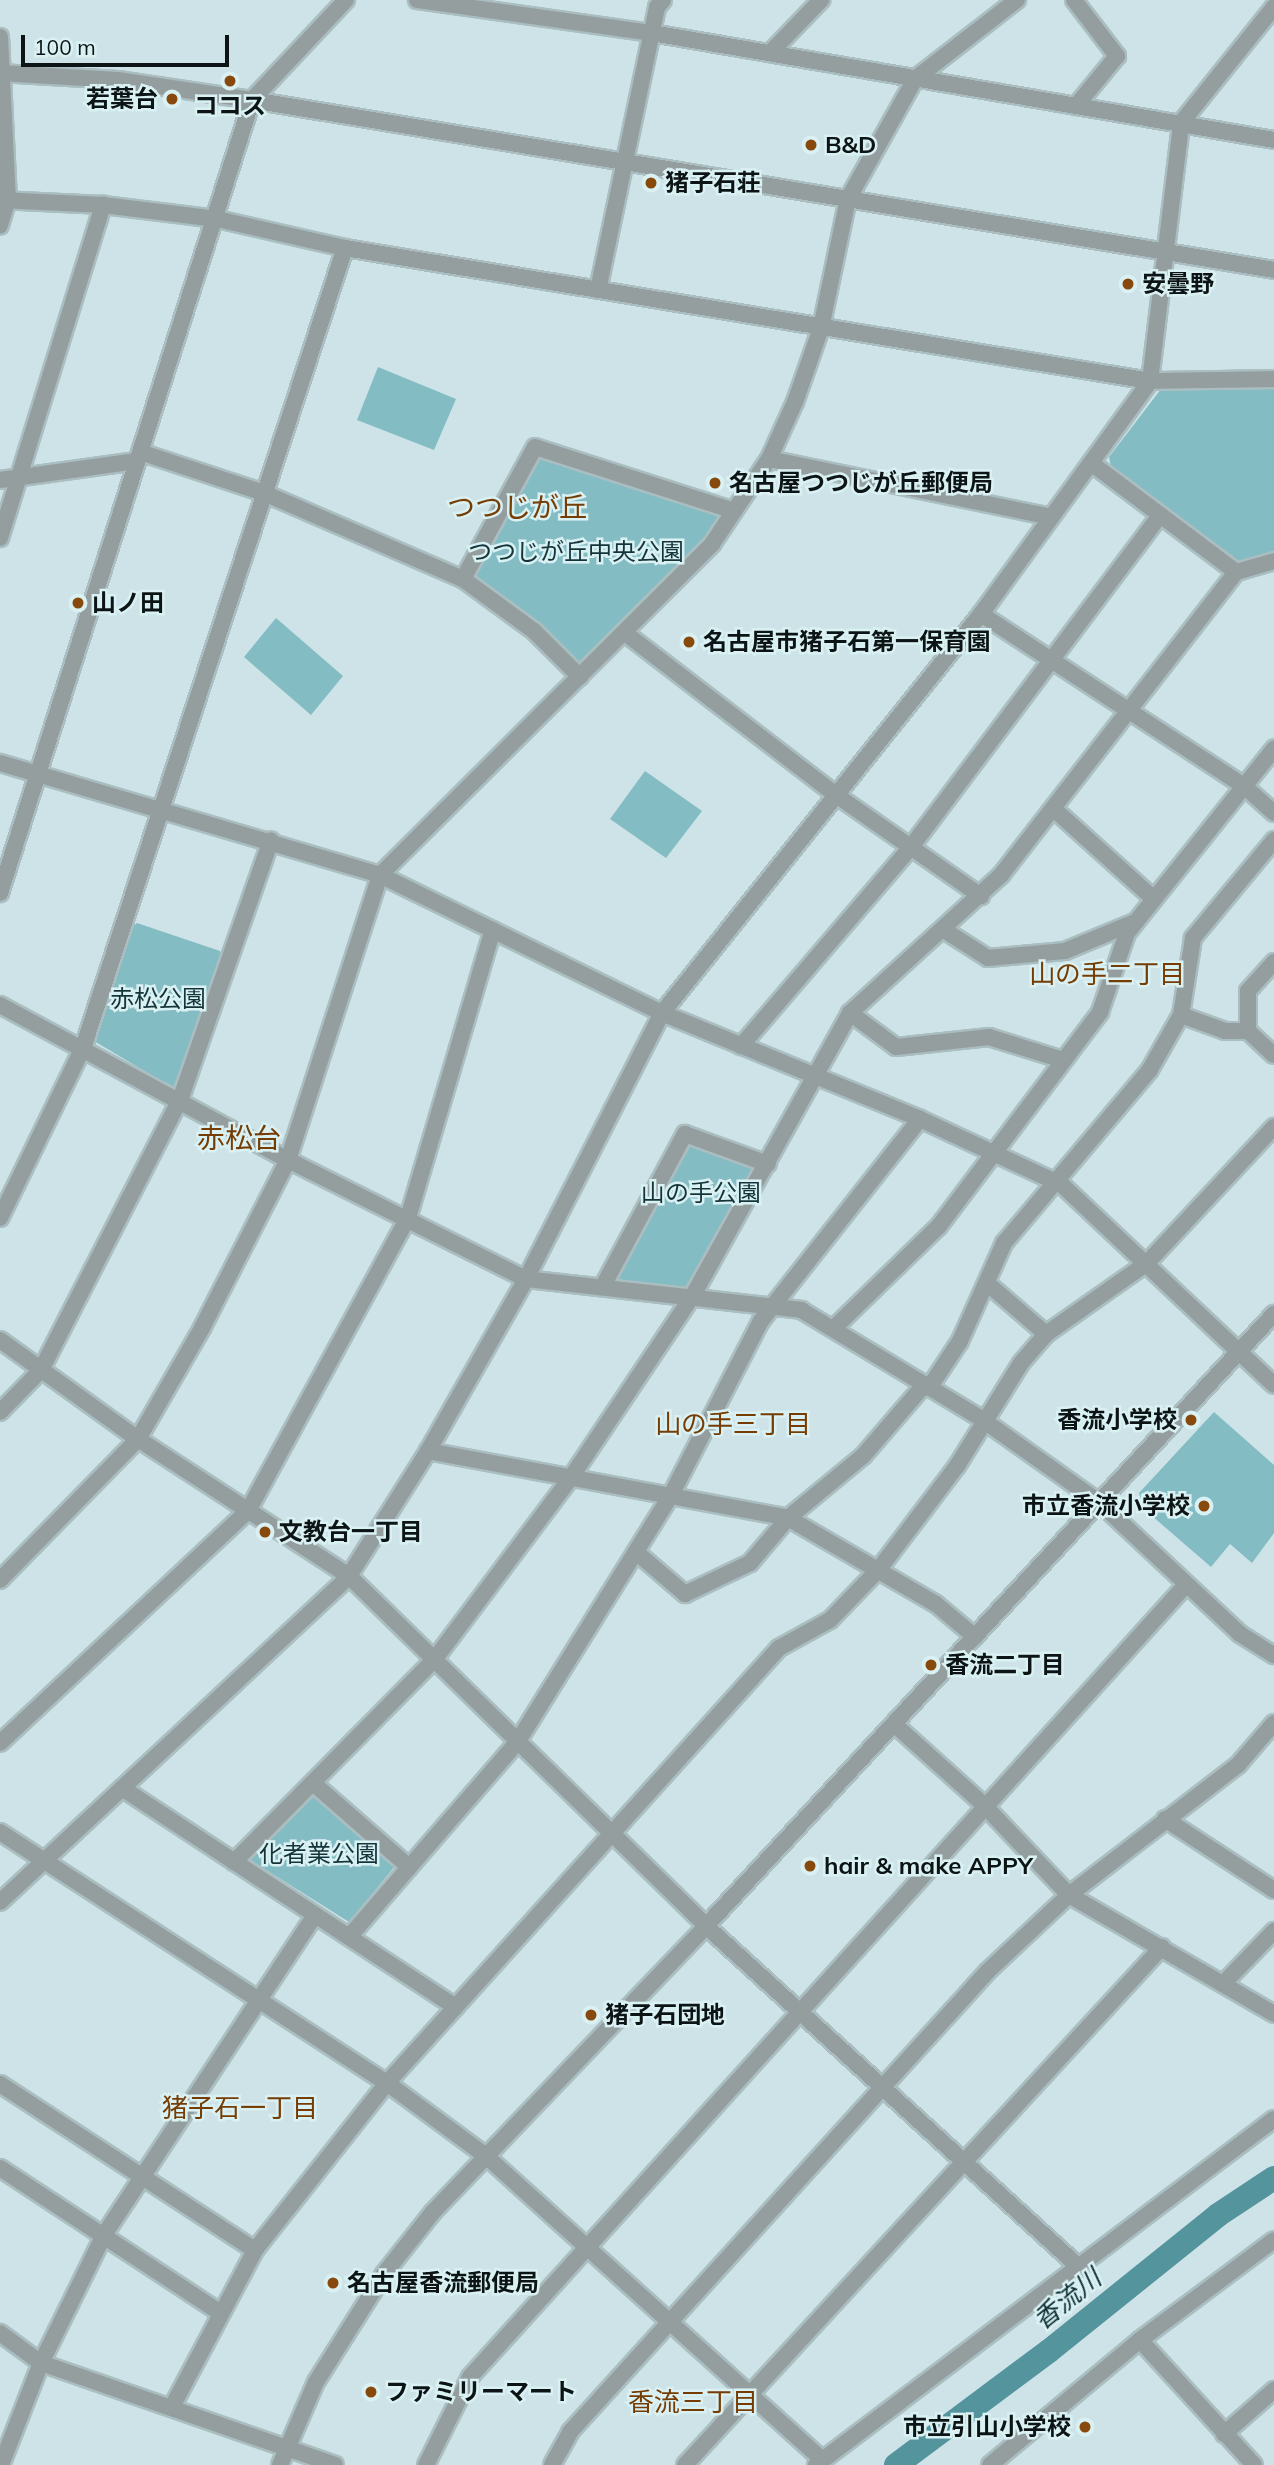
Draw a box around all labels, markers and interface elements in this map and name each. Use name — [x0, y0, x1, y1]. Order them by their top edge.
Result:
scale bar — [24, 21, 233, 65]
text: 100 m — [34, 34, 96, 60]
marker: ココス — [222, 73, 238, 89]
place label: 若葉台 — [86, 85, 158, 113]
marker: 若葉台 — [164, 91, 180, 107]
place label: ココス — [194, 92, 266, 120]
place label: B&D — [825, 131, 876, 159]
marker: B&D — [803, 137, 819, 153]
place label: 猪子石荘 — [665, 169, 761, 197]
marker: 猪子石荘 — [643, 175, 659, 191]
place label: 安曇野 — [1142, 270, 1214, 298]
marker: 安曇野 — [1120, 276, 1136, 292]
place label: 名古屋つつじが丘郵便局 — [729, 469, 993, 497]
marker: 名古屋つつじが丘郵便局 — [707, 475, 723, 491]
district label: つつじが丘 — [447, 490, 587, 524]
park label: つつじが丘中央公園 — [468, 538, 684, 566]
place label: 山ノ田 — [92, 589, 164, 617]
marker: 山ノ田 — [70, 595, 86, 611]
place label: 名古屋市猪子石第一保育園 — [703, 628, 991, 656]
marker: 名古屋市猪子石第一保育園 — [681, 634, 697, 650]
district label: 山の手二丁目 — [1029, 958, 1185, 990]
park label: 赤松公園 — [110, 985, 206, 1013]
district label: 赤松台 — [197, 1121, 281, 1155]
park label: 山の手公園 — [641, 1179, 761, 1207]
place label: 香流小学校 — [1057, 1406, 1177, 1434]
district label: 山の手三丁目 — [655, 1408, 811, 1440]
marker: 香流小学校 — [1183, 1412, 1199, 1428]
place label: 市立香流小学校 — [1022, 1492, 1190, 1520]
marker: 市立香流小学校 — [1196, 1498, 1212, 1514]
place label: 文教台一丁目 — [279, 1518, 423, 1546]
marker: 文教台一丁目 — [257, 1524, 273, 1540]
place label: 香流二丁目 — [945, 1651, 1065, 1679]
marker: 香流二丁目 — [923, 1657, 939, 1673]
park label: 化者業公園 — [259, 1840, 379, 1868]
place label: hair & make APPY — [824, 1852, 1033, 1880]
marker: hair & make APPY — [802, 1858, 818, 1874]
place label: 猪子石団地 — [605, 2001, 725, 2029]
marker: 猪子石団地 — [583, 2007, 599, 2023]
district label: 猪子石一丁目 — [162, 2092, 318, 2124]
water label: 香流川 — [1027, 2262, 1107, 2336]
place label: 名古屋香流郵便局 — [347, 2269, 539, 2297]
marker: 名古屋香流郵便局 — [325, 2275, 341, 2291]
place label: ファミリーマート — [385, 2378, 577, 2406]
marker: ファミリーマート — [363, 2384, 379, 2400]
district label: 香流三丁目 — [628, 2386, 758, 2418]
place label: 市立引山小学校 — [903, 2413, 1071, 2441]
marker: 市立引山小学校 — [1077, 2419, 1093, 2435]

